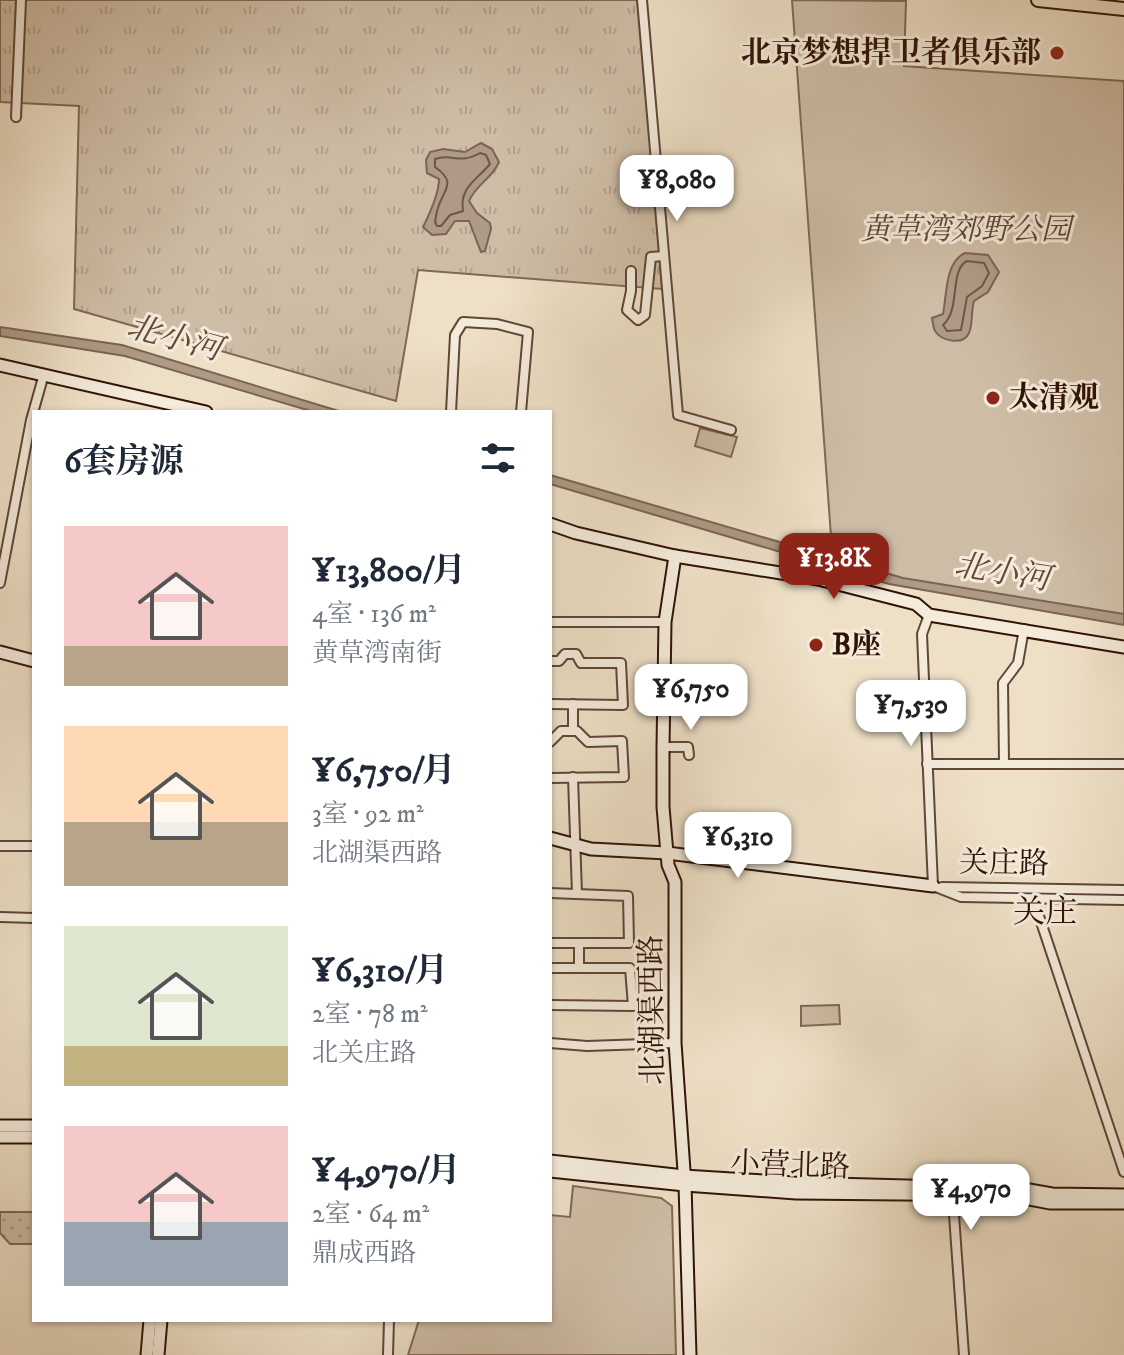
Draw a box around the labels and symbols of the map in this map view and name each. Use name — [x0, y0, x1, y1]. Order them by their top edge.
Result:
place label: 北京梦想捍卫者俱乐部 — [741, 35, 1041, 72]
marker: 北京梦想捍卫者俱乐部 — [1048, 44, 1066, 62]
pin: ¥8,080 — [612, 155, 742, 223]
park label: 黄草湾郊野公园 — [861, 212, 1075, 249]
water label: 北小河 — [122, 307, 230, 372]
place label: 太清观 — [1009, 380, 1099, 417]
marker: 太清观 — [984, 389, 1002, 407]
pin: ¥13.8K — [769, 533, 899, 601]
water label: 北小河 — [951, 546, 1057, 601]
place label: B座 — [832, 627, 881, 664]
marker: B座 — [807, 636, 825, 654]
pin: ¥6,750 — [626, 664, 756, 732]
pin: ¥7,530 — [846, 680, 976, 748]
pin: ¥6,310 — [673, 812, 803, 880]
street label: 关庄路 — [959, 845, 1049, 883]
district label: 关庄 — [1013, 893, 1077, 933]
street label: 北湖渠西路 — [633, 935, 673, 1085]
street label: 小营北路 — [729, 1145, 851, 1187]
pin: ¥4,970 — [906, 1164, 1036, 1232]

